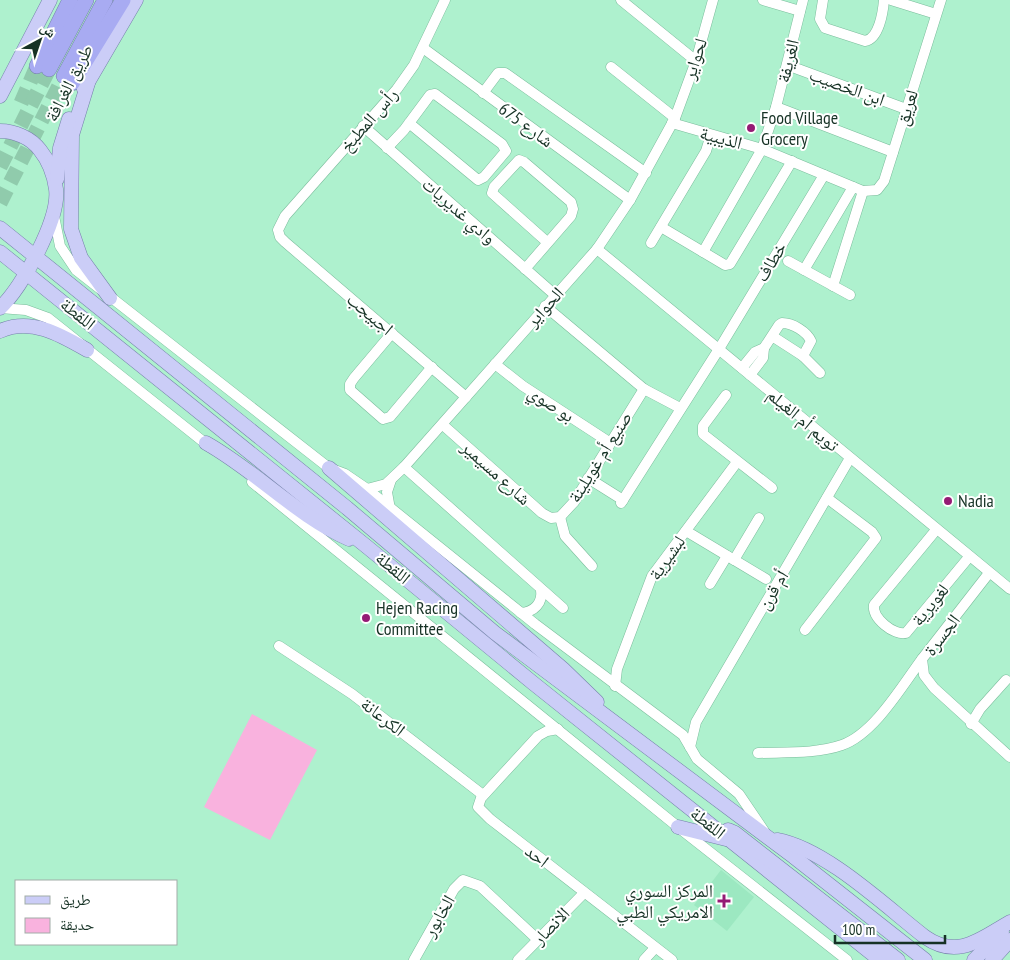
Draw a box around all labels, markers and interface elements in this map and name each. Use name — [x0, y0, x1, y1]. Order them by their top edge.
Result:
north arrow — [15, 15, 65, 65]
text: ش — [37, 18, 60, 42]
street label: لحواير — [677, 35, 712, 83]
street label: الغريفة — [771, 37, 804, 85]
street label: طريق الغرافة — [39, 40, 98, 125]
street label: ابن الخصيب — [806, 62, 888, 111]
street label: رأس المطبخ — [335, 83, 403, 157]
street label: لعريق — [890, 87, 923, 129]
street label: شارع 675 — [494, 97, 558, 152]
place label: Food Village Grocery — [761, 106, 838, 150]
street label: الذيبية — [698, 121, 745, 154]
marker: Food Village Grocery — [745, 122, 757, 134]
street label: وادي غديريات — [415, 172, 501, 252]
street label: خطاف — [750, 238, 791, 286]
street label: الحواير — [520, 282, 569, 332]
street label: اجبيجب — [342, 287, 398, 340]
street label: اللقطة — [56, 292, 101, 335]
street label: بو صوي — [522, 380, 579, 430]
street label: تويم أم الغيلم — [762, 383, 844, 457]
street label: صنيع أم غويلينة — [562, 407, 638, 507]
street label: شارع مسيمير — [456, 435, 536, 510]
place label: Nadia — [958, 489, 994, 512]
marker: Nadia — [942, 495, 954, 507]
street label: لبشيرية — [643, 531, 690, 584]
street label: اللقطة — [371, 546, 416, 589]
street label: أم قرن — [752, 566, 794, 614]
street label: لغويرية — [906, 579, 953, 630]
place label: Hejen Racing Committee — [376, 596, 458, 640]
street label: الجسرة — [918, 609, 965, 660]
marker: Hejen Racing Committee — [360, 612, 372, 624]
street label: الكرعانة — [356, 692, 410, 741]
street label: اللقطة — [686, 801, 731, 844]
street label: احد — [521, 839, 554, 872]
place label: المركز السوري الامريكي الطبي — [616, 879, 713, 927]
legend — [15, 880, 178, 945]
text: طريق — [60, 890, 91, 910]
street label: الخابور — [417, 891, 460, 942]
marker: المركز السوري الامريكي الطبي — [717, 894, 731, 908]
street label: الانصار — [526, 902, 574, 950]
scale bar — [835, 912, 945, 944]
text: حديقة — [60, 915, 95, 934]
text: 100 m — [842, 920, 875, 939]

